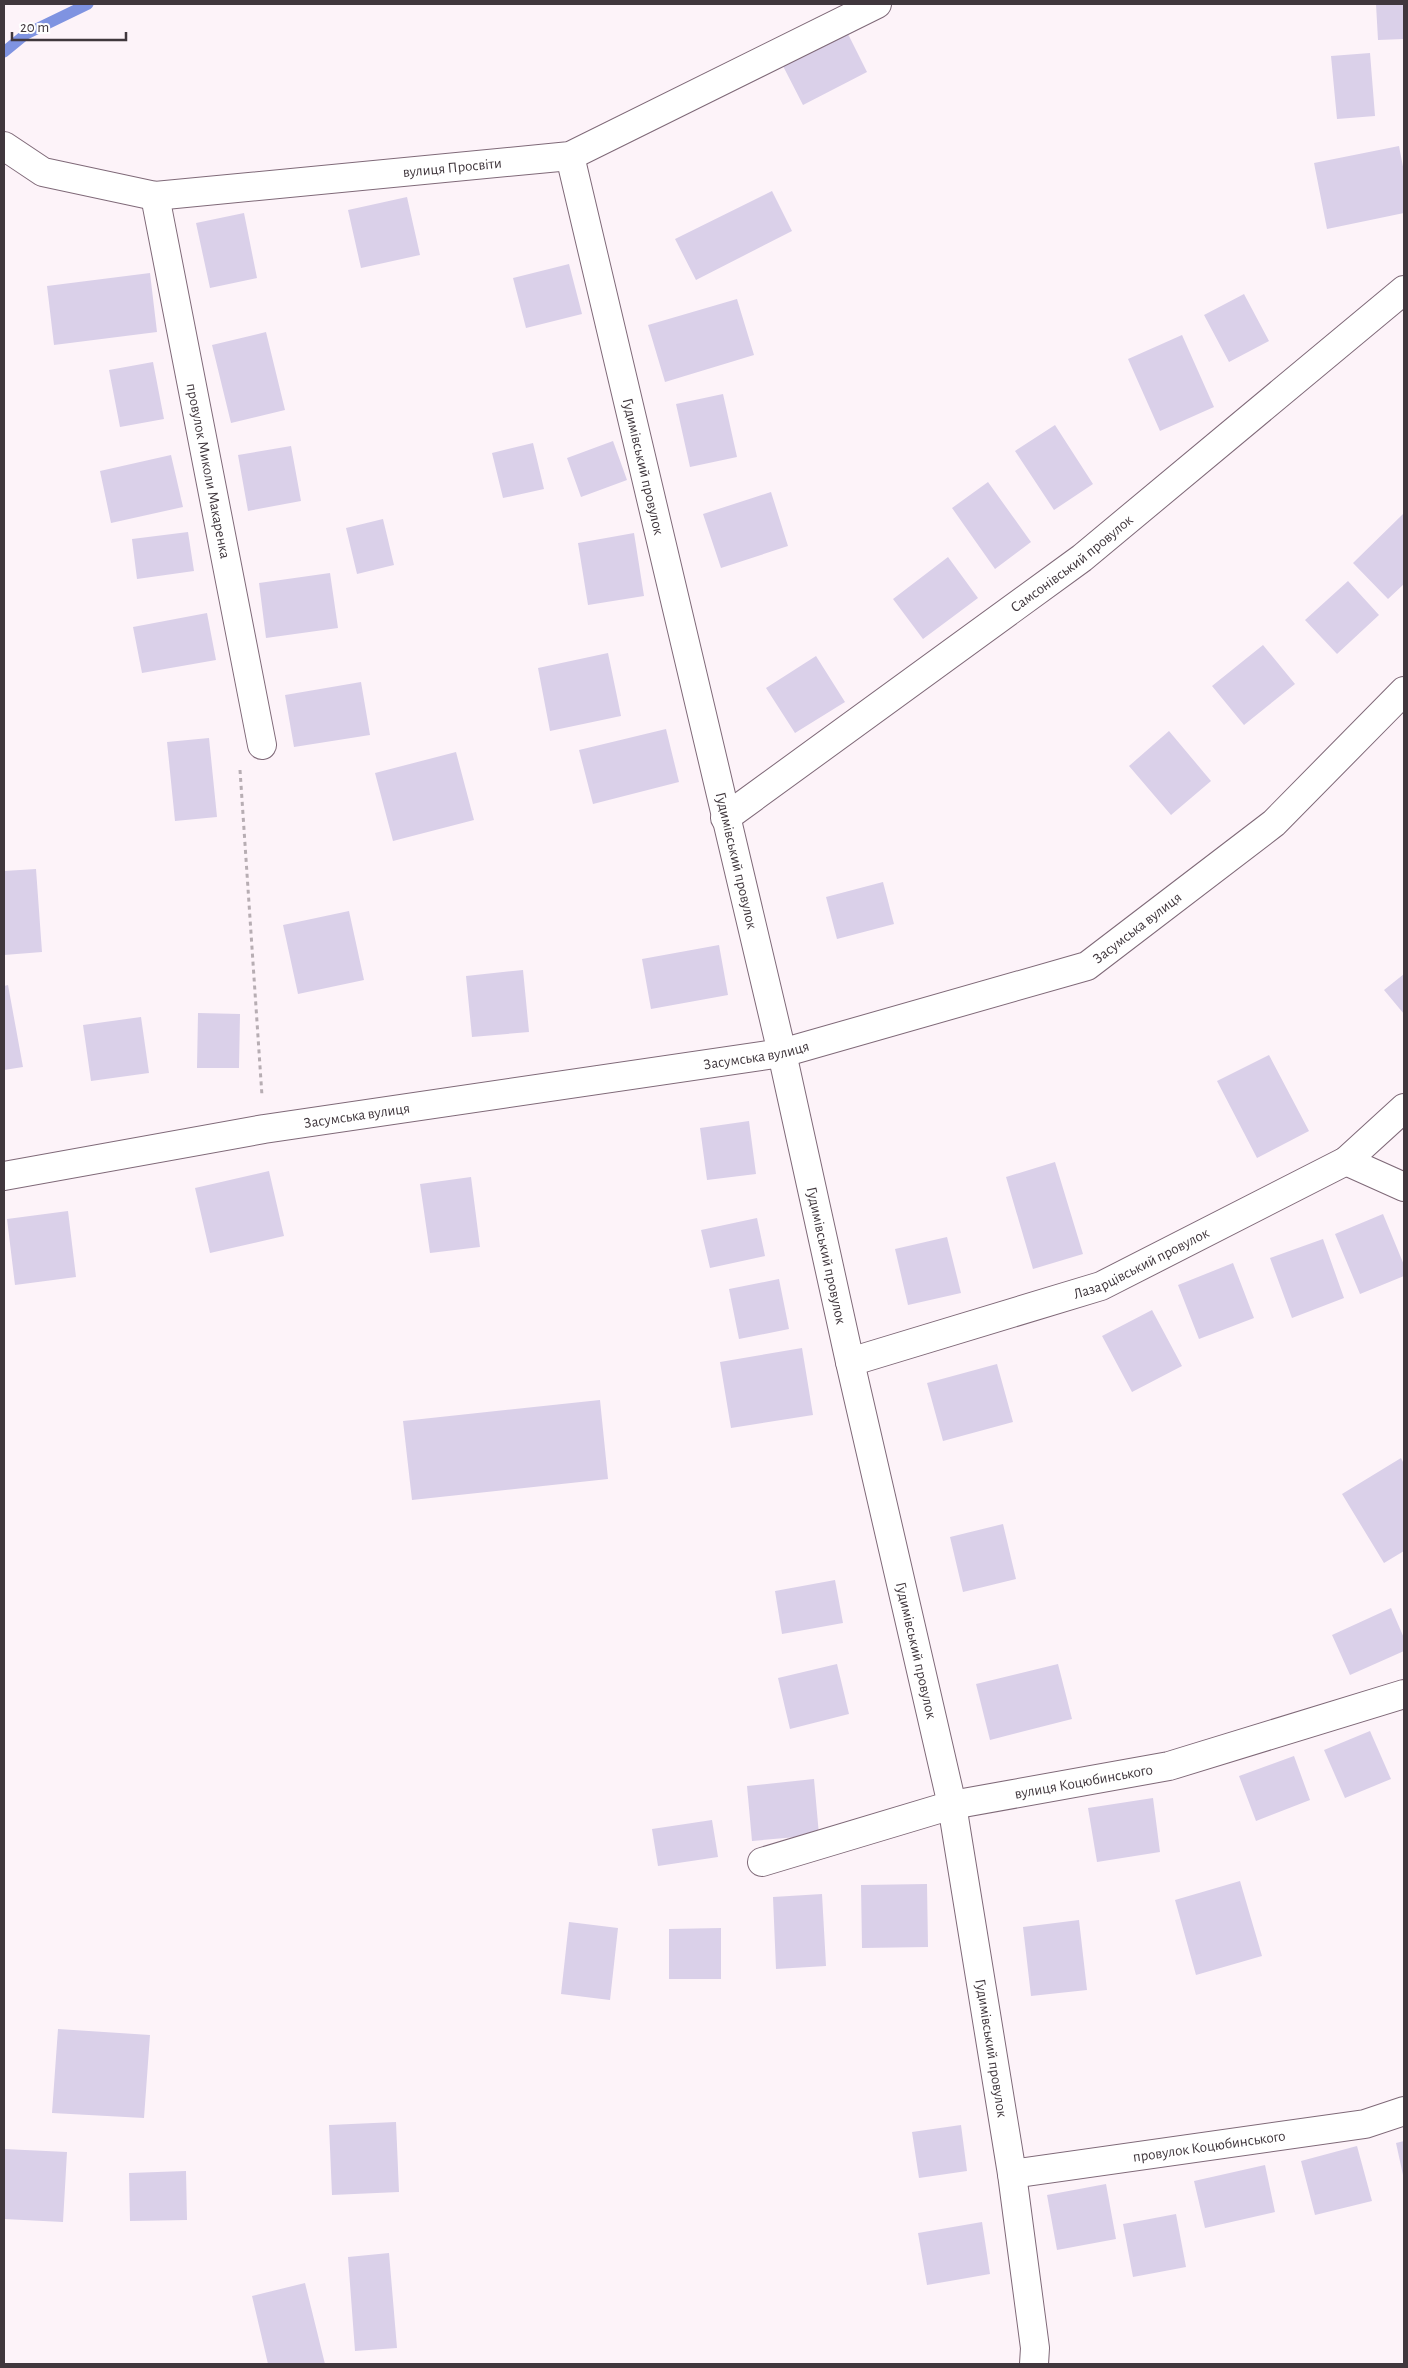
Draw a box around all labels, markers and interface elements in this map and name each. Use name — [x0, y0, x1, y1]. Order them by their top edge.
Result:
scale bar — [12, 10, 126, 42]
text: 20 m — [20, 20, 49, 35]
street label: вулиця Просвіти — [402, 155, 502, 180]
street label: провулок Миколи Макаренка — [184, 382, 233, 560]
street label: Гудимівський провулок — [620, 397, 667, 536]
street label: Самсонівський провулок — [1008, 512, 1136, 615]
street label: Гудимівський провулок — [713, 791, 760, 931]
street label: Засумська вулиця — [1090, 889, 1184, 966]
street label: Засумська вулиця — [702, 1038, 811, 1072]
street label: Засумська вулиця — [303, 1100, 411, 1131]
street label: Гудимівський провулок — [804, 1185, 849, 1326]
street label: Лазарцівський провулок — [1072, 1225, 1211, 1301]
street label: Гудимівський провулок — [893, 1580, 939, 1720]
street label: вулиця Коцюбинського — [1013, 1762, 1154, 1801]
street label: Гудимівський провулок — [973, 1978, 1010, 2119]
street label: провулок Коцюбинського — [1132, 2128, 1286, 2164]

